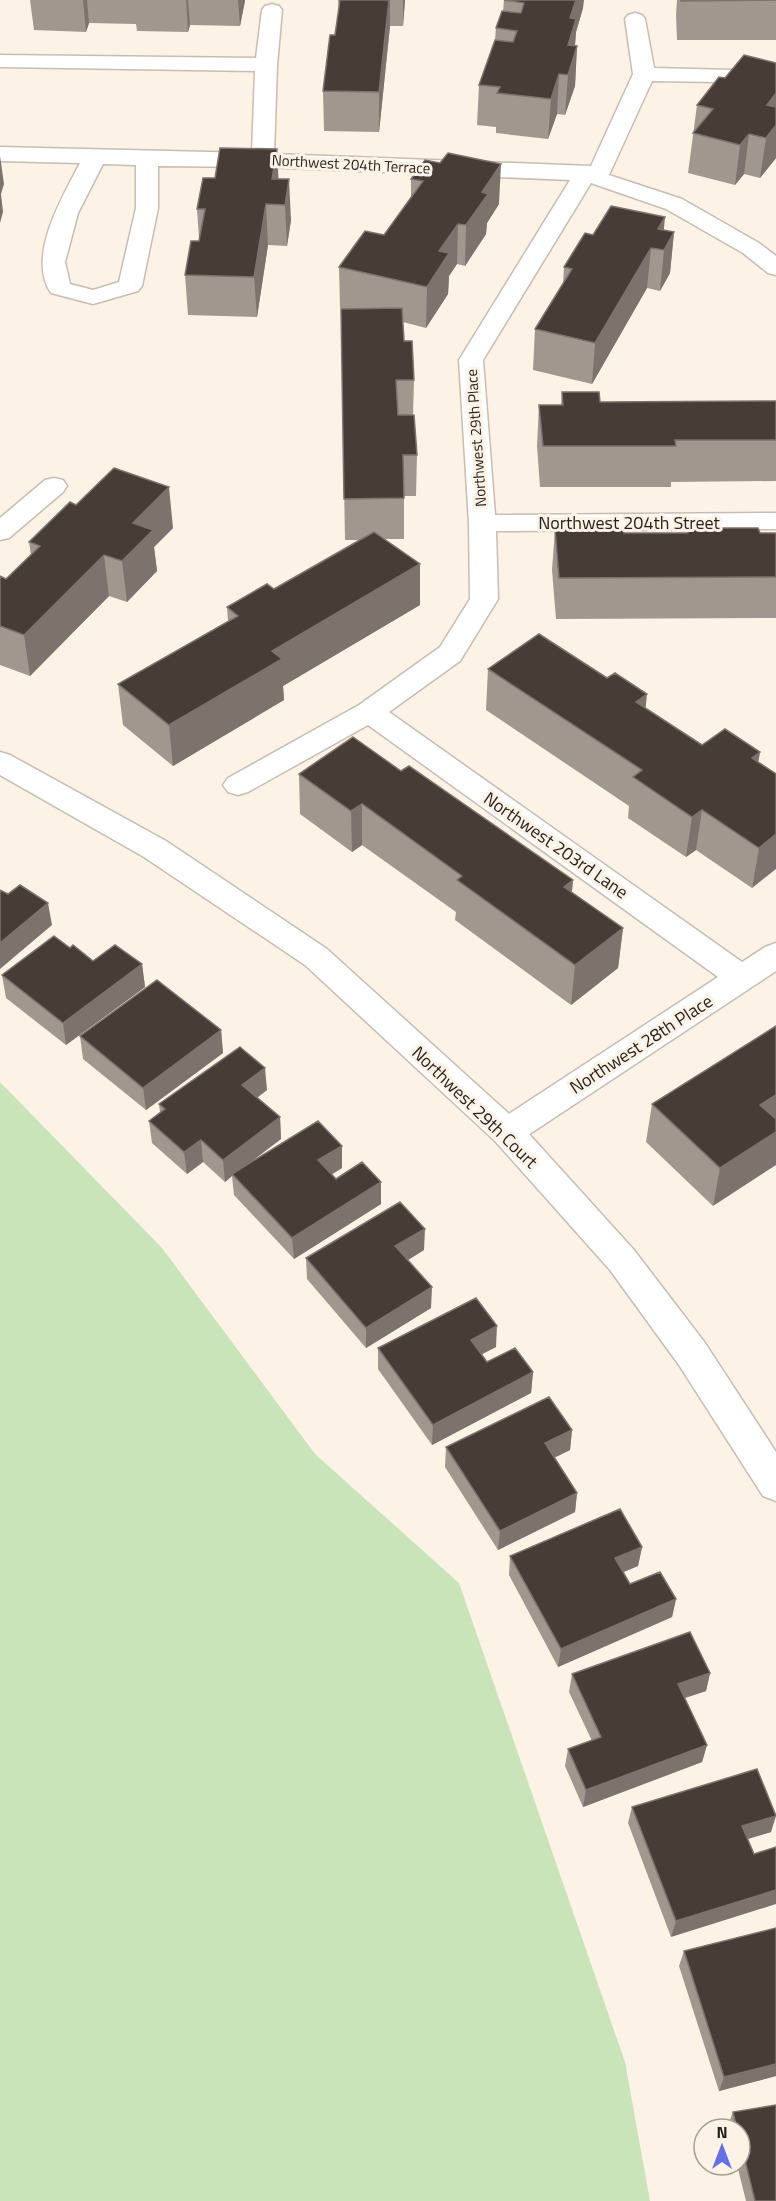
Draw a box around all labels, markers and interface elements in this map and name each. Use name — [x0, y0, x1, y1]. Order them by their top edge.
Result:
street label: Northwest 204th Terrace — [271, 148, 431, 180]
street label: Northwest 29th Place — [460, 368, 492, 508]
street label: Northwest 204th Street — [538, 509, 721, 536]
street label: Northwest 203rd Lane — [478, 785, 634, 905]
street label: Northwest 28th Place — [564, 988, 718, 1100]
street label: Northwest 29th Court — [406, 1039, 545, 1175]
north arrow — [692, 2117, 752, 2177]
text: N — [716, 2120, 728, 2144]

